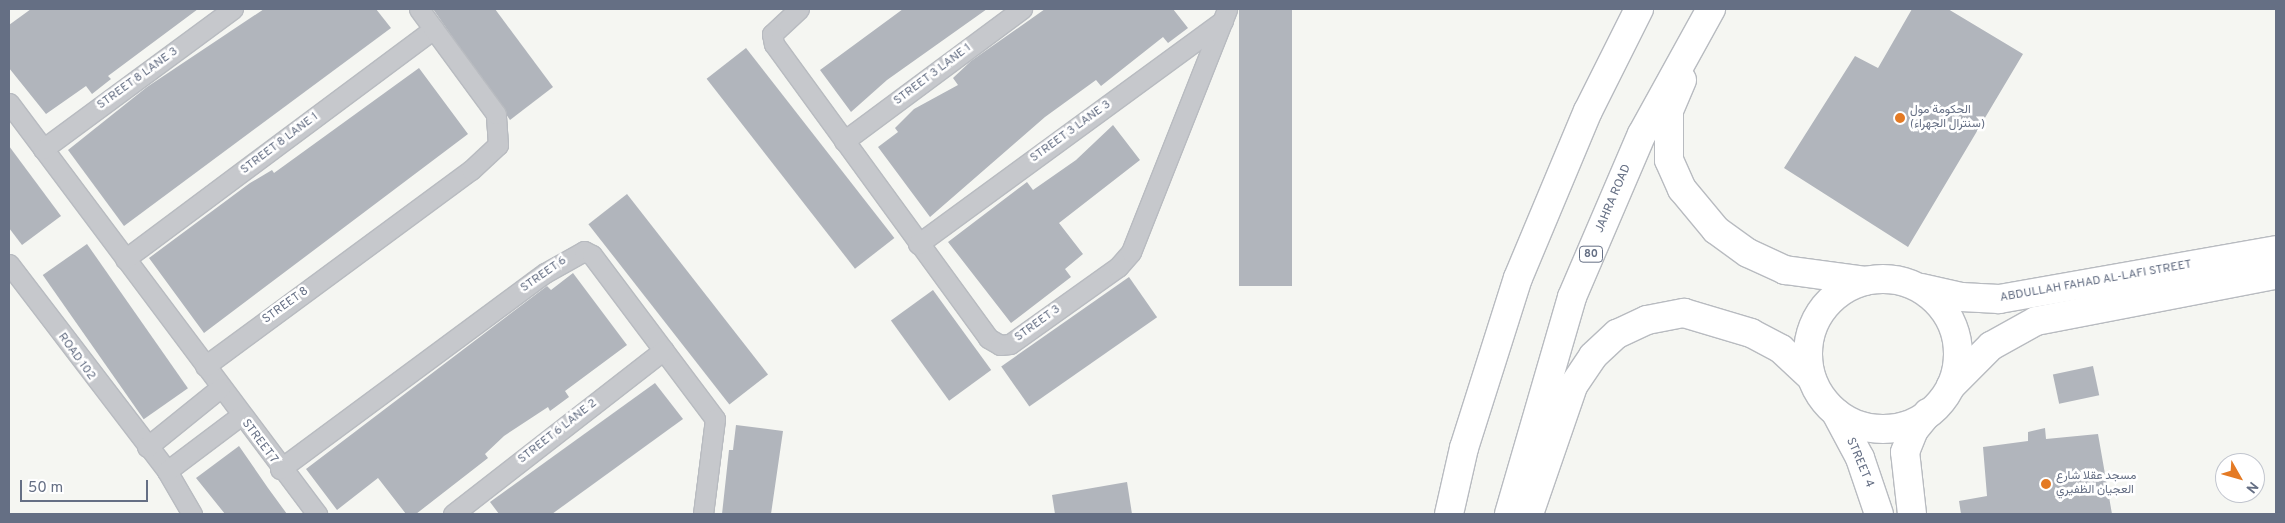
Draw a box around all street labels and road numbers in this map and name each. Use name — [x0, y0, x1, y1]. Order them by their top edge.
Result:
street label: STREET 3 LANE 1 — [891, 41, 975, 109]
street label: STREET 8 LANE 3 — [95, 45, 181, 113]
street label: STREET 3 LANE 3 — [1028, 98, 1114, 166]
street label: STREET 8 LANE 1 — [238, 110, 322, 178]
street label: JAHRA ROAD — [1593, 162, 1635, 236]
road number: 80 — [1578, 245, 1604, 262]
street label: STREET 6 — [518, 254, 570, 296]
street label: ABDULLAH FAHAD AL-LAFI STREET — [1999, 258, 2193, 306]
street label: STREET 8 — [260, 285, 312, 327]
street label: STREET 3 — [1012, 303, 1064, 345]
street label: ROAD 102 — [54, 331, 98, 383]
street label: STREET 6 LANE 2 — [516, 397, 600, 467]
street label: STREET 7 — [238, 417, 280, 467]
street label: STREET 4 — [1842, 436, 1876, 490]

